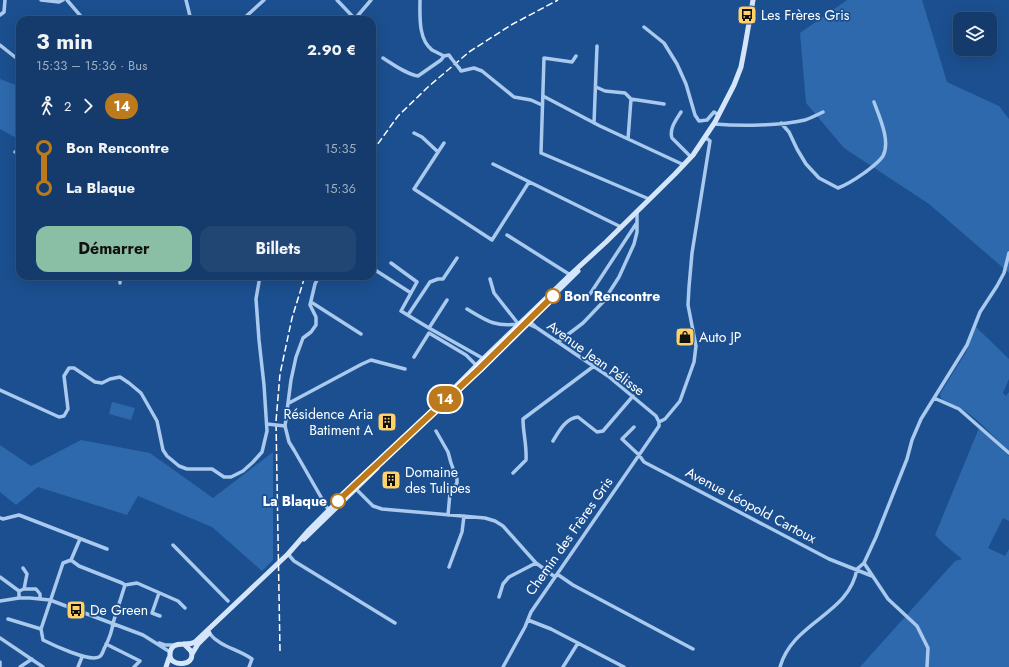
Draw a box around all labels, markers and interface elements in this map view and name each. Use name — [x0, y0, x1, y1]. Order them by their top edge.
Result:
bus stop icon: Les Frères Gris — [736, 4, 758, 26]
place label: Les Frères Gris — [761, 5, 850, 25]
map controls — [953, 12, 997, 56]
button: layers — [953, 12, 997, 56]
text: 3 min — [36, 25, 93, 57]
text: 2.90 € — [307, 39, 356, 61]
text: 15:33 – 15:36 · Bus — [36, 56, 147, 75]
icon: walk — [36, 95, 58, 117]
icon: forward — [77, 95, 99, 117]
text: 14 — [113, 96, 130, 116]
text: 2 — [64, 97, 71, 116]
text: Bon Rencontre — [66, 137, 169, 159]
text: 15:35 — [324, 139, 356, 158]
text: La Blaque — [66, 177, 135, 199]
text: 15:36 — [324, 179, 356, 198]
button: Démarrer — [36, 226, 192, 272]
button: Billets — [200, 226, 356, 272]
place label: Bon Rencontre — [564, 286, 660, 306]
marker: Bon Rencontre — [545, 288, 561, 304]
street label: Avenue Jean Pélisse — [543, 316, 649, 400]
shop icon: Auto JP — [674, 326, 696, 348]
place label: Auto JP — [699, 327, 742, 347]
line badge: 14 — [427, 386, 463, 412]
text: 14 — [437, 389, 453, 409]
place label: Résidence Aria Batiment A — [284, 404, 374, 440]
building icon: Résidence Aria Batiment A — [376, 411, 398, 433]
place label: Domaine des Tulipes — [405, 462, 471, 498]
street label: Avenue Léopold Cartoux — [682, 462, 820, 548]
building icon: Domaine des Tulipes — [380, 469, 402, 491]
street label: Chemin des Frères Gris — [521, 472, 618, 599]
place label: La Blaque — [263, 491, 327, 511]
marker: La Blaque — [330, 493, 346, 509]
bus stop icon: De Green — [65, 599, 87, 621]
place label: De Green — [90, 600, 148, 620]

